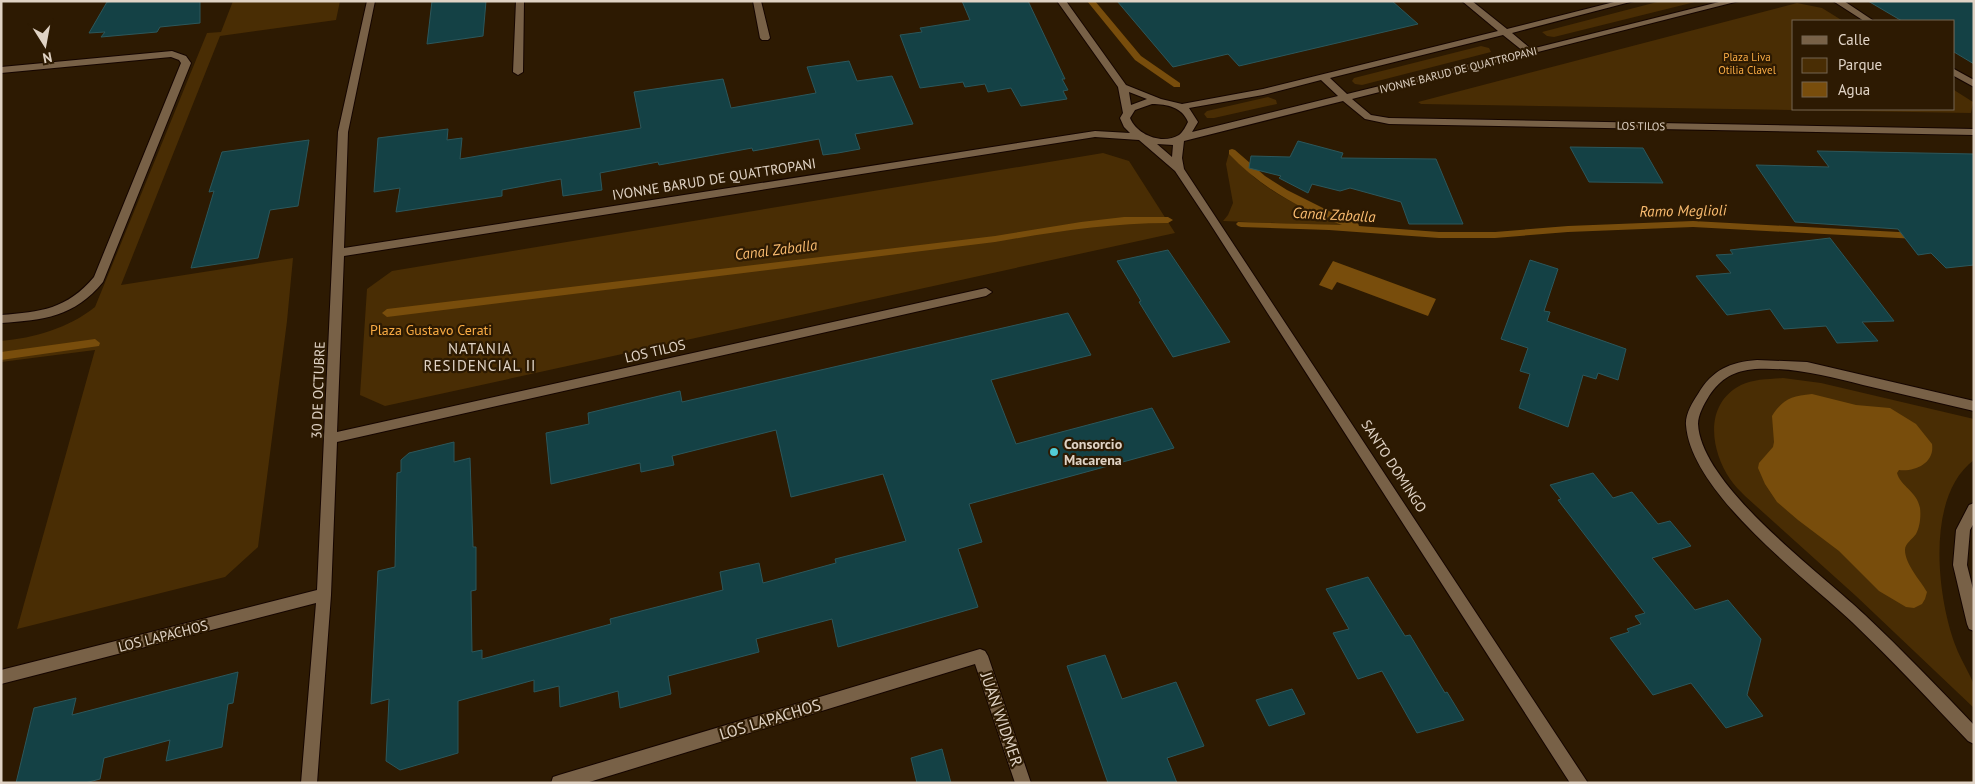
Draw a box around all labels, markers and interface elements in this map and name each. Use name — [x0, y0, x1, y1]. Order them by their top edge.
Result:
north arrow — [20, 20, 70, 70]
legend — [1792, 20, 1955, 110]
text: Calle — [1838, 30, 1870, 49]
street label: IVONNE BARUD DE QUATTROPANI — [1378, 44, 1538, 96]
text: N — [41, 48, 54, 67]
park label: Plaza Liva Otilia Clavel — [1718, 50, 1777, 77]
text: Parque — [1838, 55, 1882, 74]
text: Agua — [1838, 80, 1870, 99]
street label: LOS TILOS — [1617, 119, 1666, 133]
street label: IVONNE BARUD DE QUATTROPANI — [611, 154, 817, 204]
water label: Ramo Meglioli — [1639, 200, 1728, 221]
water label: Canal Zaballa — [1292, 203, 1377, 226]
water label: Canal Zaballa — [734, 235, 819, 264]
park label: Plaza Gustavo Cerati — [370, 321, 492, 339]
street label: LOS TILOS — [623, 335, 687, 367]
district label: NATANIA RESIDENCIAL II — [424, 339, 536, 375]
street label: 30 DE OCTUBRE — [307, 341, 329, 439]
street label: SANTO DOMINGO — [1357, 416, 1431, 516]
place label: Consorcio Macarena — [1064, 435, 1123, 469]
marker: Consorcio Macarena — [1048, 446, 1060, 458]
street label: LOS LAPACHOS — [116, 616, 210, 656]
street label: JUAN WIDMER — [976, 668, 1027, 769]
street label: LOS LAPACHOS — [717, 694, 823, 744]

